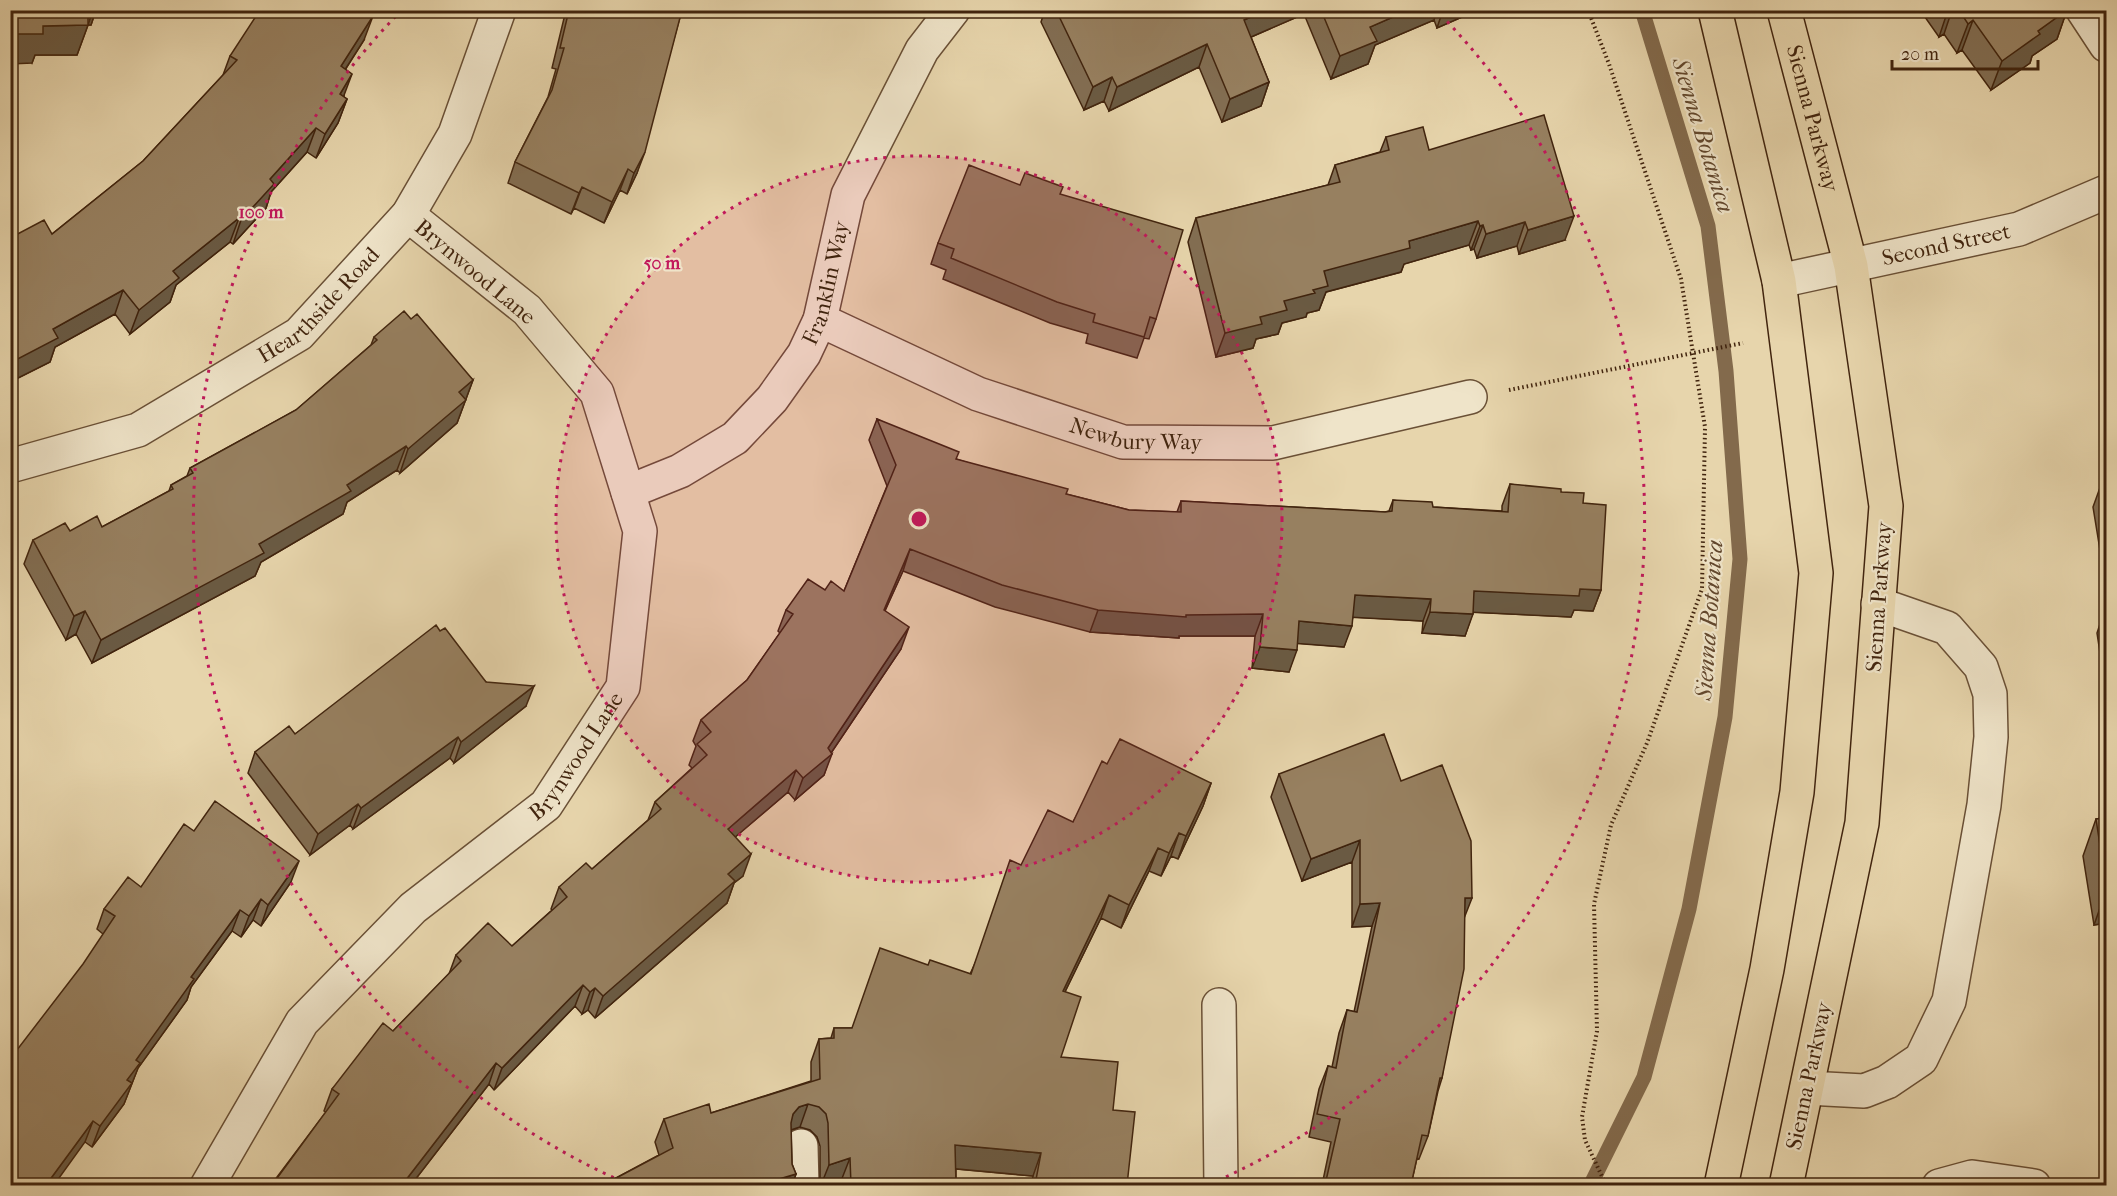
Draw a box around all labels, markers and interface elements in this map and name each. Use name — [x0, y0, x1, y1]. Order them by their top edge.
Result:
scale bar — [1892, 33, 2038, 71]
street label: Sienna Parkway — [1781, 42, 1844, 196]
text: 20 m — [1901, 44, 1939, 65]
water label: Sienna Botanica — [1666, 53, 1740, 216]
text: 100 m — [238, 202, 285, 223]
street label: Brynwood Lane — [409, 214, 541, 330]
street label: Franklin Way — [797, 218, 855, 349]
street label: Second Street — [1880, 218, 2013, 271]
street label: Hearthside Road — [253, 241, 386, 369]
text: 50 m — [644, 253, 681, 274]
street label: Newbury Way — [1066, 412, 1203, 456]
centre of rings — [909, 509, 929, 529]
street label: Sienna Parkway — [1861, 520, 1897, 673]
water label: Sienna Botanica — [1689, 539, 1729, 702]
street label: Brynwood Lane — [524, 687, 629, 826]
street label: Sienna Parkway — [1781, 999, 1838, 1152]

